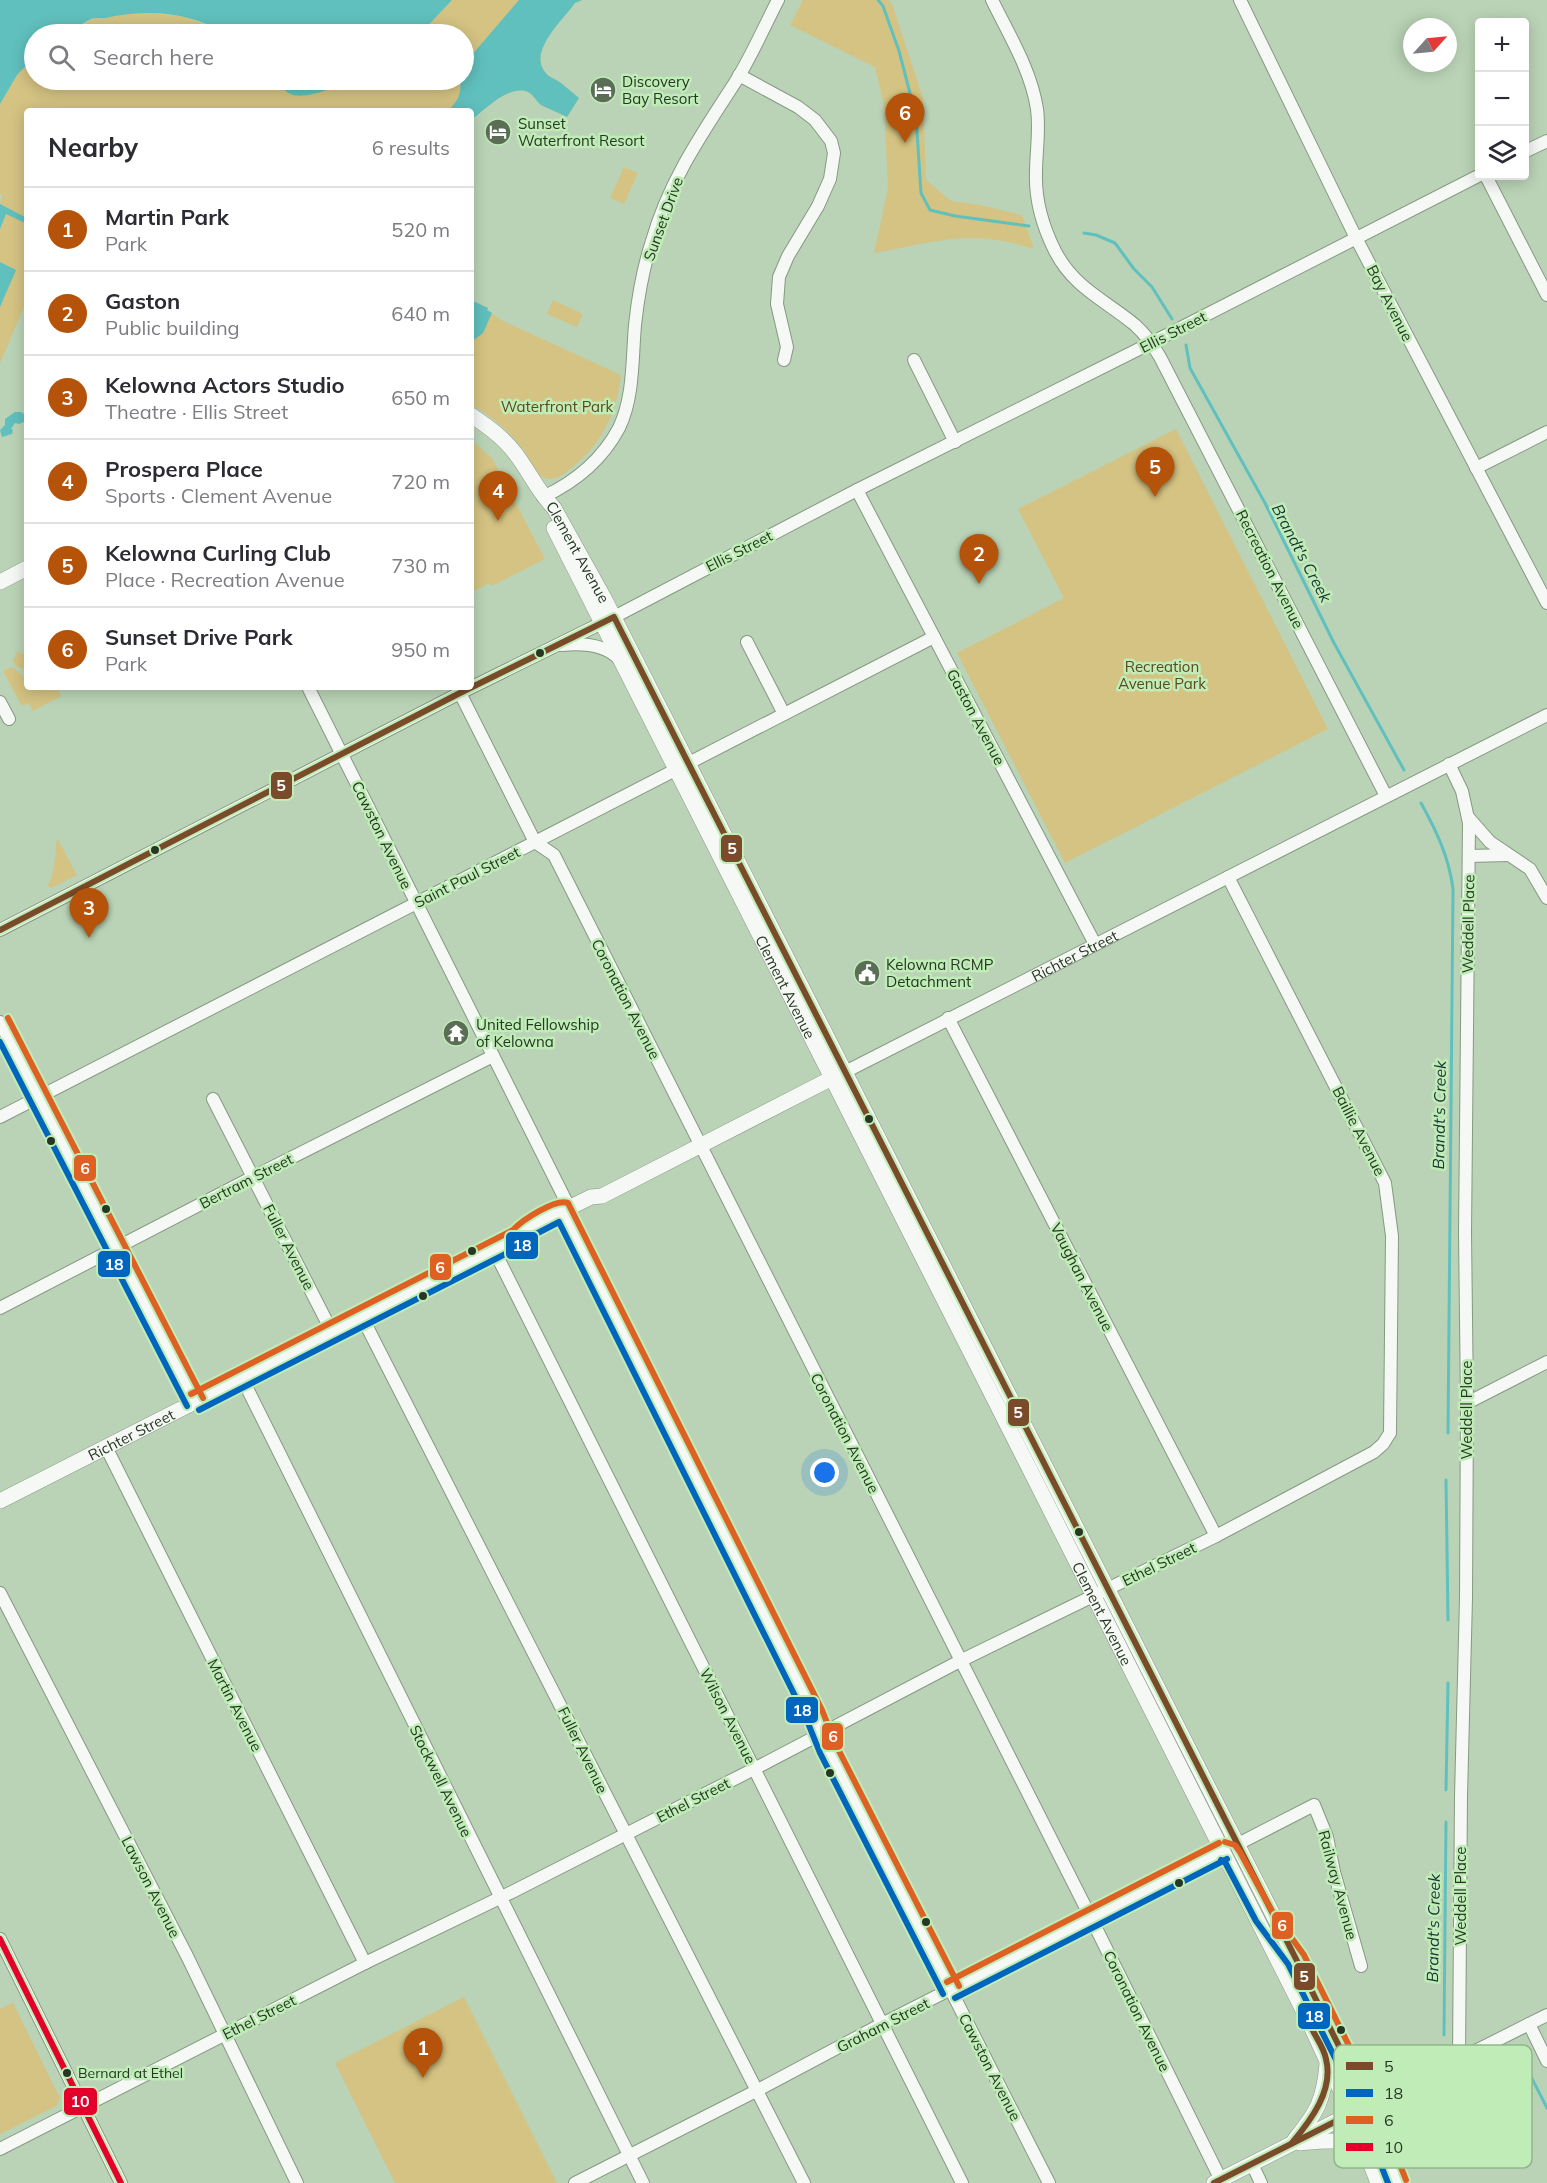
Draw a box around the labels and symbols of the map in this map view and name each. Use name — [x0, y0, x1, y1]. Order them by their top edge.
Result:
north arrow — [1403, 18, 1457, 72]
place label: Discovery Bay Resort — [622, 72, 698, 108]
hotel icon: Discovery Bay Resort — [588, 75, 618, 105]
pin: 6 — [886, 94, 924, 143]
place label: Sunset Waterfront Resort — [518, 114, 644, 150]
hotel icon: Sunset Waterfront Resort — [483, 117, 513, 147]
street label: Sunset Drive — [639, 174, 687, 264]
street label: Bay Avenue — [1363, 262, 1417, 344]
street label: Ellis Street — [1136, 307, 1210, 357]
park label: Waterfront Park — [501, 397, 614, 416]
pin: 5 — [1136, 448, 1174, 497]
pin: 4 — [478, 472, 518, 521]
street label: Clement Avenue — [542, 497, 614, 606]
water label: Brandt's Creek — [1268, 500, 1337, 606]
street label: Recreation Avenue — [1232, 506, 1308, 632]
street label: Ellis Street — [702, 526, 776, 576]
pin: 2 — [960, 534, 998, 584]
unlabelled marker — [534, 647, 546, 659]
park label: Recreation Avenue Park — [1118, 657, 1206, 693]
street label: Gaston Avenue — [943, 666, 1009, 768]
line badge: 5 — [270, 771, 293, 800]
text: 5 — [276, 775, 286, 795]
street label: Cawston Avenue — [348, 778, 416, 892]
line badge: 5 — [720, 834, 743, 863]
text: 5 — [727, 838, 737, 858]
street label: Saint Paul Street — [411, 842, 523, 912]
unlabelled marker — [149, 844, 161, 856]
street label: Weddell Place — [1458, 874, 1478, 974]
pin: 3 — [70, 888, 109, 938]
street label: Richter Street — [1028, 925, 1121, 985]
street label: Clement Avenue — [752, 932, 820, 1042]
street label: Coronation Avenue — [587, 936, 665, 1062]
place label: Kelowna RCMP Detachment — [886, 955, 994, 991]
public building icon: Kelowna RCMP Detachment — [852, 958, 882, 988]
place label: United Fellowship of Kelowna — [476, 1015, 599, 1051]
temple icon: United Fellowship of Kelowna — [441, 1018, 471, 1048]
water label: Brandt's Creek — [1428, 1060, 1450, 1170]
street label: Baillie Avenue — [1328, 1083, 1390, 1179]
unlabelled marker — [863, 1113, 875, 1125]
unlabelled marker — [45, 1135, 57, 1147]
street label: Bertram Street — [196, 1149, 296, 1213]
line badge: 6 — [73, 1154, 97, 1182]
text: 6 — [80, 1158, 90, 1178]
street label: Fuller Avenue — [259, 1201, 319, 1293]
unlabelled marker — [100, 1203, 112, 1215]
street label: Vaughan Avenue — [1047, 1220, 1117, 1334]
line badge: 18 — [505, 1231, 539, 1260]
text: 18 — [512, 1235, 532, 1255]
unlabelled marker — [466, 1245, 478, 1257]
line badge: 18 — [97, 1250, 131, 1278]
line badge: 6 — [429, 1253, 452, 1281]
text: 18 — [104, 1254, 124, 1274]
text: 6 — [435, 1257, 445, 1277]
unlabelled marker — [417, 1290, 429, 1302]
street label: Weddell Place — [1457, 1361, 1476, 1459]
street label: Coronation Avenue — [806, 1370, 884, 1496]
line badge: 5 — [1007, 1398, 1030, 1427]
text: 5 — [1013, 1402, 1023, 1422]
street label: Richter Street — [85, 1404, 177, 1464]
your location — [810, 1458, 839, 1487]
unlabelled marker — [1073, 1526, 1085, 1538]
street label: Ethel Street — [1119, 1538, 1199, 1590]
street label: Clement Avenue — [1068, 1558, 1137, 1668]
street label: Martin Avenue — [203, 1655, 267, 1755]
street label: Wilson Avenue — [696, 1665, 760, 1767]
line badge: 18 — [785, 1696, 819, 1724]
text: 18 — [792, 1700, 812, 1720]
street label: Fuller Avenue — [554, 1704, 612, 1796]
street label: Stockwell Avenue — [406, 1722, 476, 1840]
line badge: 6 — [821, 1722, 844, 1751]
text: 6 — [828, 1726, 838, 1746]
unlabelled marker — [824, 1767, 836, 1779]
street label: Ethel Street — [653, 1773, 733, 1827]
street label: Railway Avenue — [1314, 1828, 1362, 1942]
street label: Lawson Avenue — [117, 1833, 185, 1941]
street label: Weddell Place — [1451, 1847, 1470, 1945]
water label: Brandt's Creek — [1422, 1873, 1444, 1983]
unlabelled marker — [1173, 1877, 1185, 1889]
line badge: 6 — [1271, 1911, 1294, 1940]
text: 6 — [1277, 1915, 1287, 1935]
unlabelled marker — [920, 1916, 932, 1928]
street label: Coronation Avenue — [1099, 1947, 1175, 2075]
line badge: 5 — [1293, 1962, 1316, 1991]
text: 5 — [1299, 1966, 1309, 1986]
street label: Ethel Street — [219, 1990, 299, 2044]
street label: Graham Street — [833, 1993, 933, 2057]
line badge: 18 — [1297, 2002, 1331, 2030]
text: 18 — [1304, 2006, 1324, 2026]
street label: Cawston Avenue — [955, 2010, 1025, 2124]
unlabelled marker — [1335, 2024, 1347, 2036]
pin: 1 — [404, 2028, 442, 2078]
legend — [1334, 2045, 1532, 2168]
text: 5 — [1384, 2056, 1394, 2076]
place label: Bernard at Ethel — [78, 2064, 183, 2082]
marker: Bernard at Ethel — [61, 2067, 73, 2079]
text: 18 — [1384, 2083, 1403, 2103]
line badge: 10 — [63, 2087, 98, 2116]
text: 10 — [70, 2091, 90, 2111]
text: 6 — [1384, 2110, 1394, 2130]
text: 10 — [1384, 2137, 1403, 2157]

